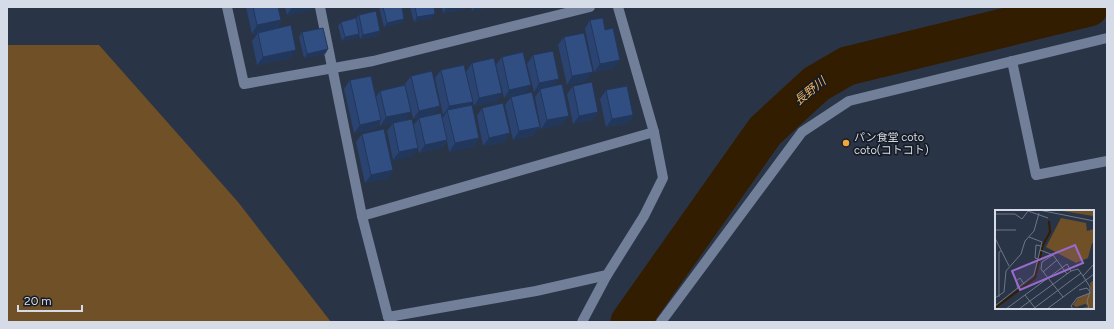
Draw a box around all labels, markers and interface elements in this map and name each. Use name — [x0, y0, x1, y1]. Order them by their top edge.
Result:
water label: 長野川 — [792, 73, 830, 108]
place label: パン食堂 coto coto(コトコト) — [854, 131, 929, 157]
marker: パン食堂 coto coto(コトコト) — [841, 138, 851, 148]
inset map — [995, 210, 1094, 309]
scale bar — [18, 287, 82, 313]
text: 20 m — [24, 294, 52, 308]

